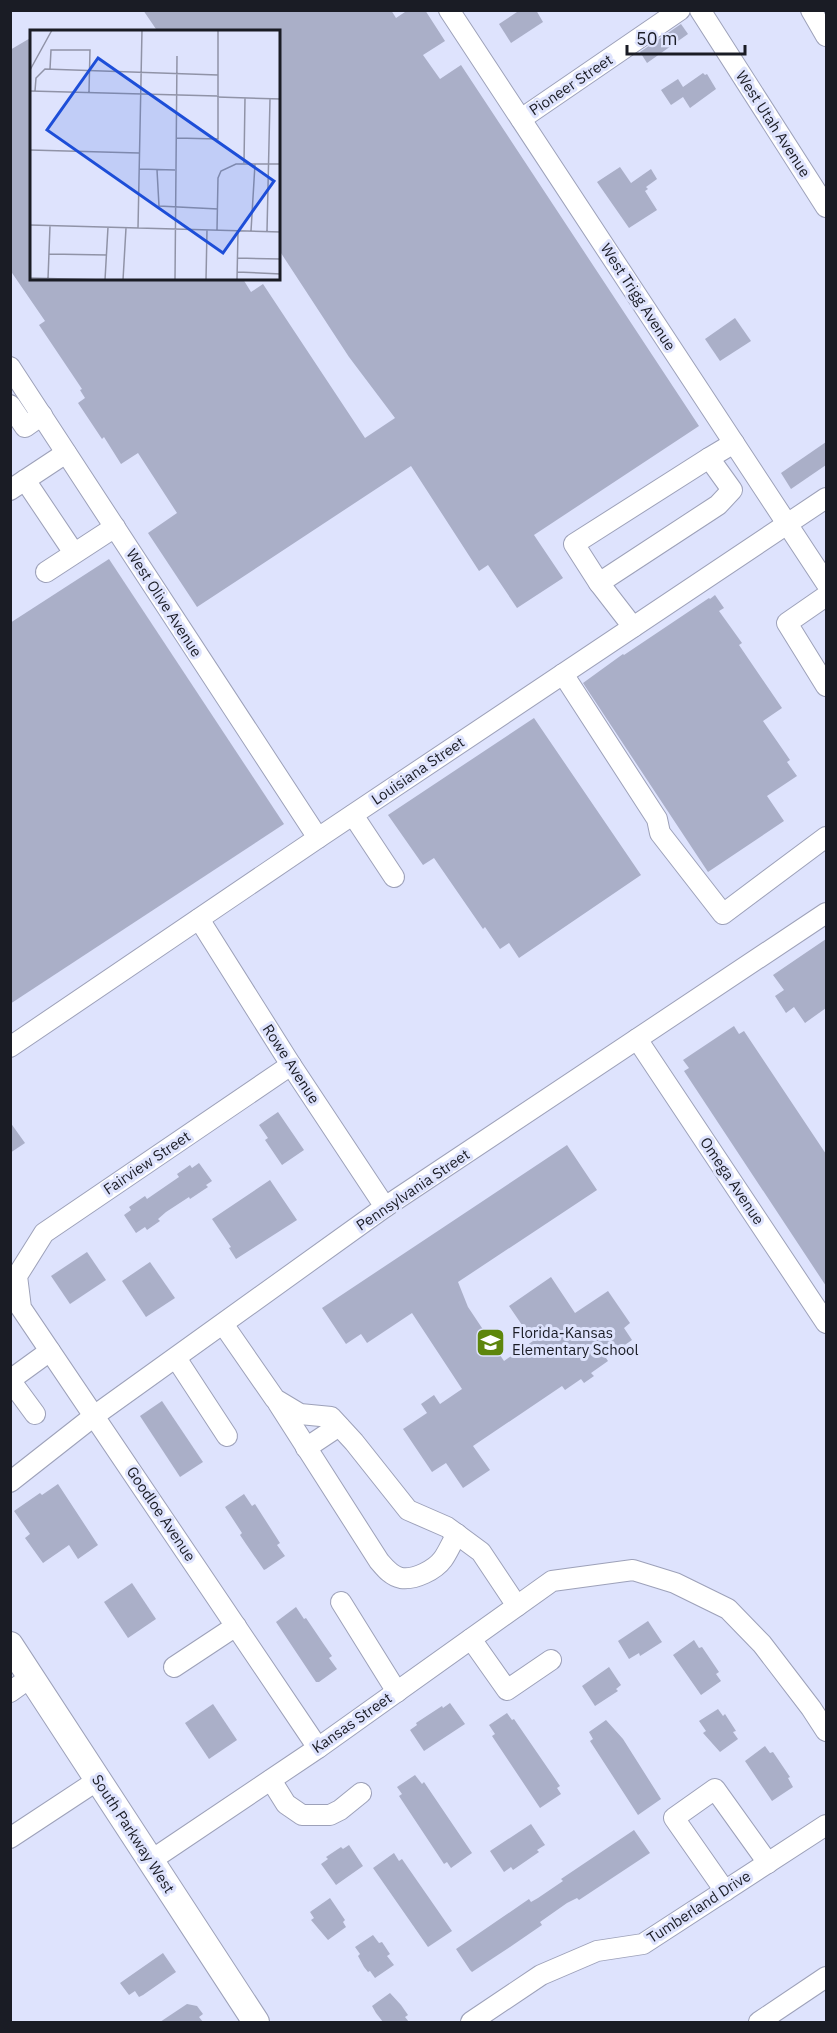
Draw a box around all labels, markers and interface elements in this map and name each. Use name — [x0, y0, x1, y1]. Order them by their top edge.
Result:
scale bar — [627, 18, 746, 56]
text: 50 m — [636, 27, 678, 50]
inset map — [30, 30, 280, 280]
street label: Pioneer Street — [525, 50, 616, 119]
street label: West Utah Avenue — [732, 67, 815, 180]
street label: West Trigg Avenue — [597, 240, 680, 354]
street label: West Olive Avenue — [122, 545, 206, 660]
street label: Louisiana Street — [368, 732, 468, 809]
street label: Rowe Avenue — [259, 1020, 324, 1107]
street label: Fairview Street — [100, 1127, 194, 1199]
street label: Omega Avenue — [696, 1133, 769, 1228]
street label: Pennsylvania Street — [352, 1145, 473, 1235]
place label: Florida-Kansas Elementary School — [512, 1323, 639, 1359]
school or university icon: Florida-Kansas Elementary School — [475, 1326, 507, 1358]
street label: Goodloe Avenue — [123, 1463, 200, 1565]
street label: Kansas Street — [308, 1688, 395, 1757]
street label: South Parkway West — [88, 1771, 179, 1897]
street label: Tumberland Drive — [643, 1866, 754, 1947]

